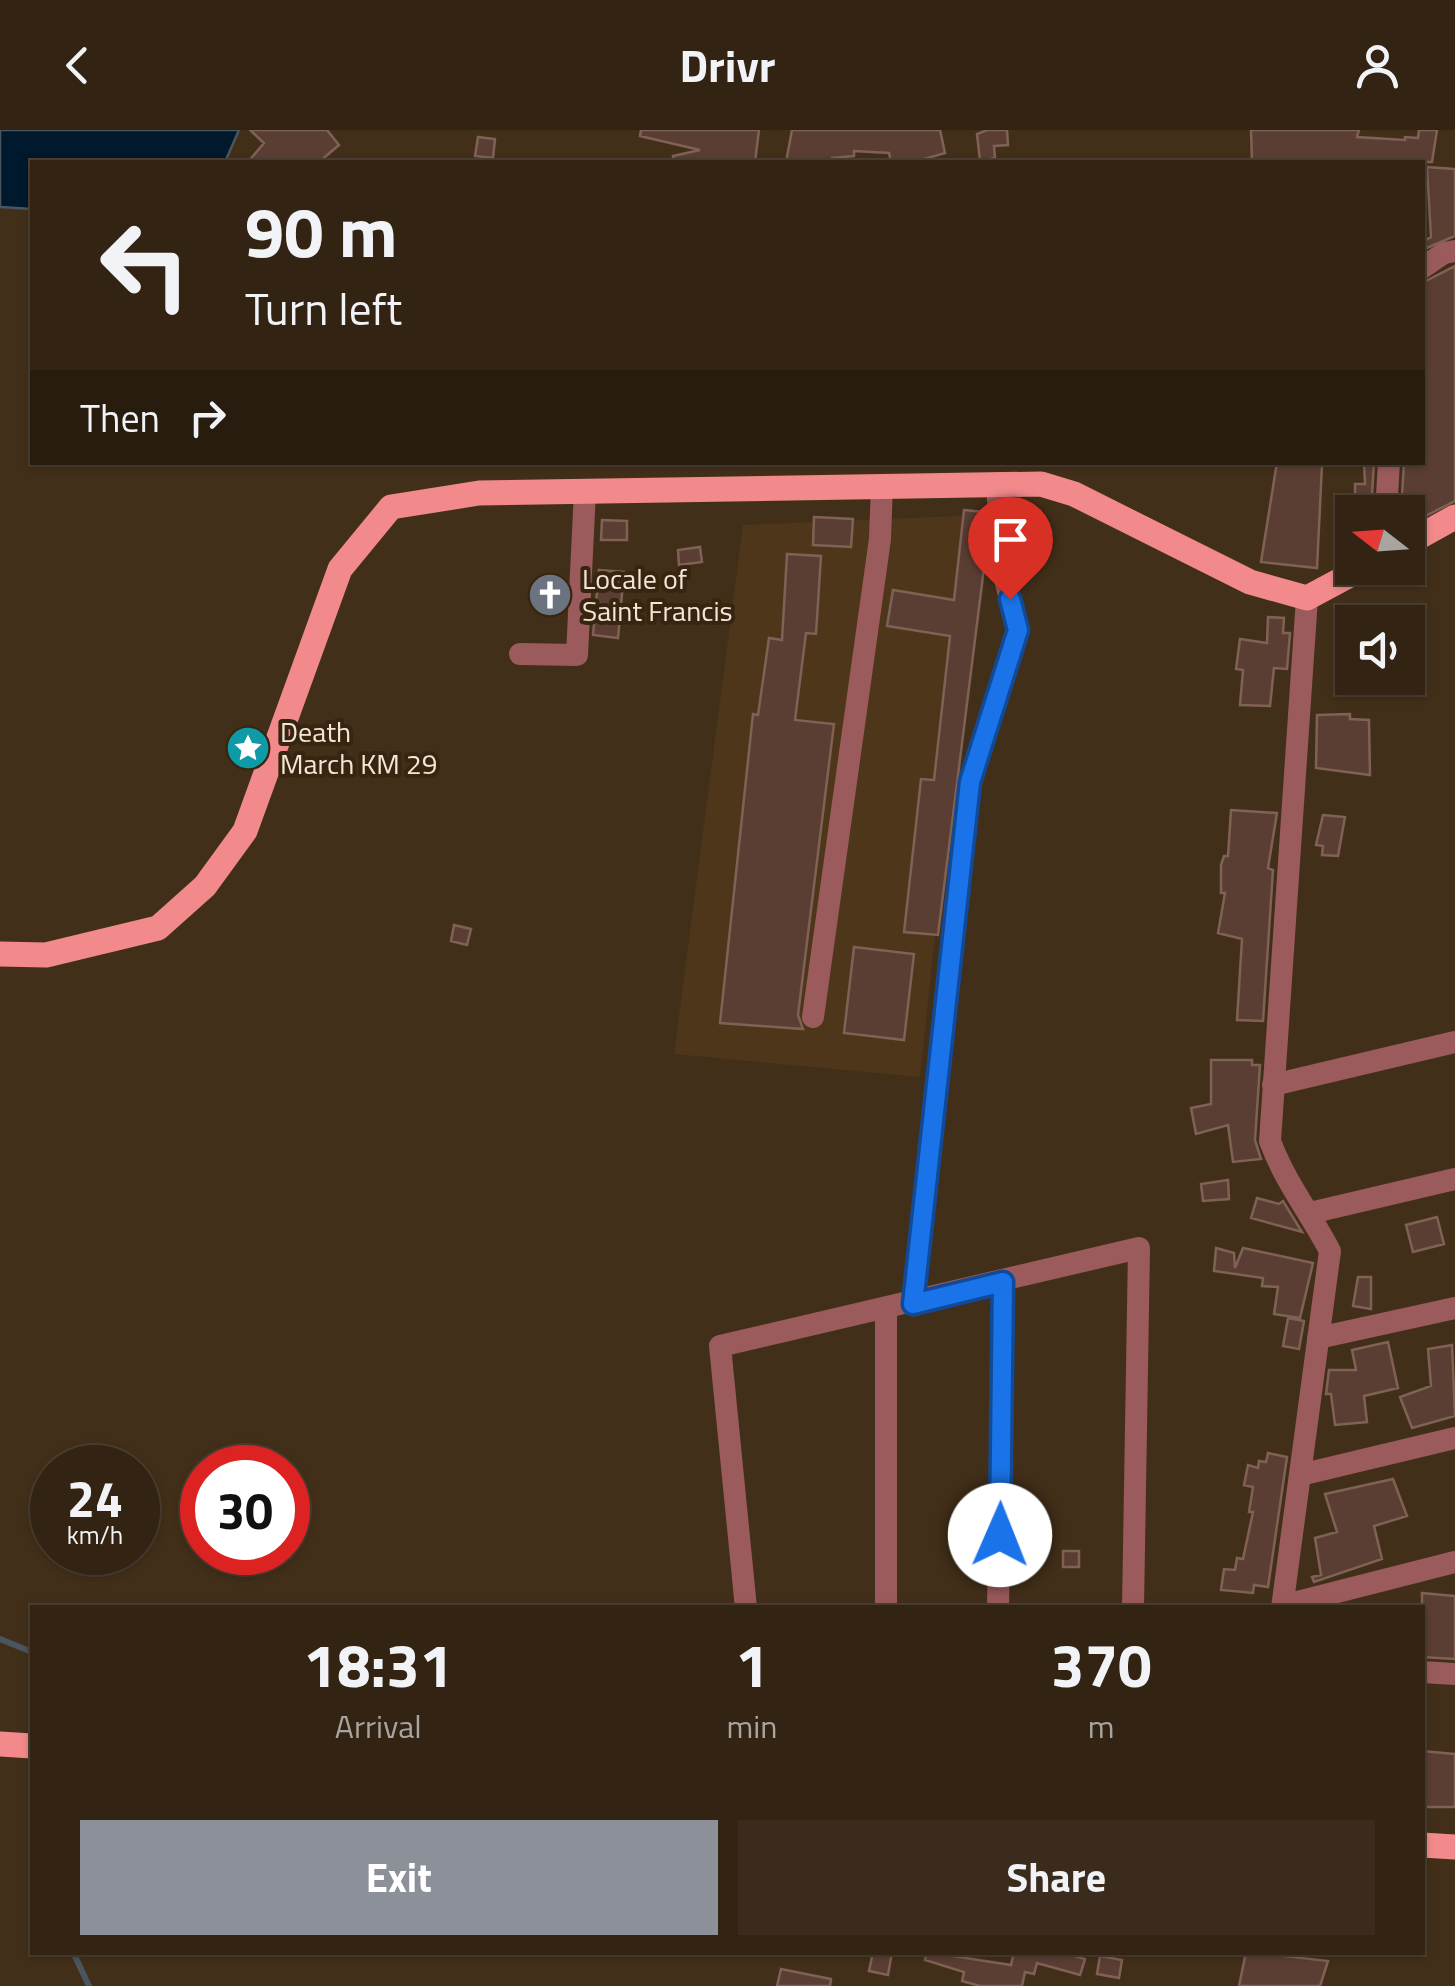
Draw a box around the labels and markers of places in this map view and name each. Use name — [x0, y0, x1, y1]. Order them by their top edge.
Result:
pin — [968, 497, 1053, 600]
place label: Locale of Saint Francis — [582, 557, 733, 632]
church icon: Locale of Saint Francis — [527, 572, 573, 618]
place label: Death March KM 29 — [280, 710, 437, 785]
place icon: Death March KM 29 — [225, 725, 271, 771]

